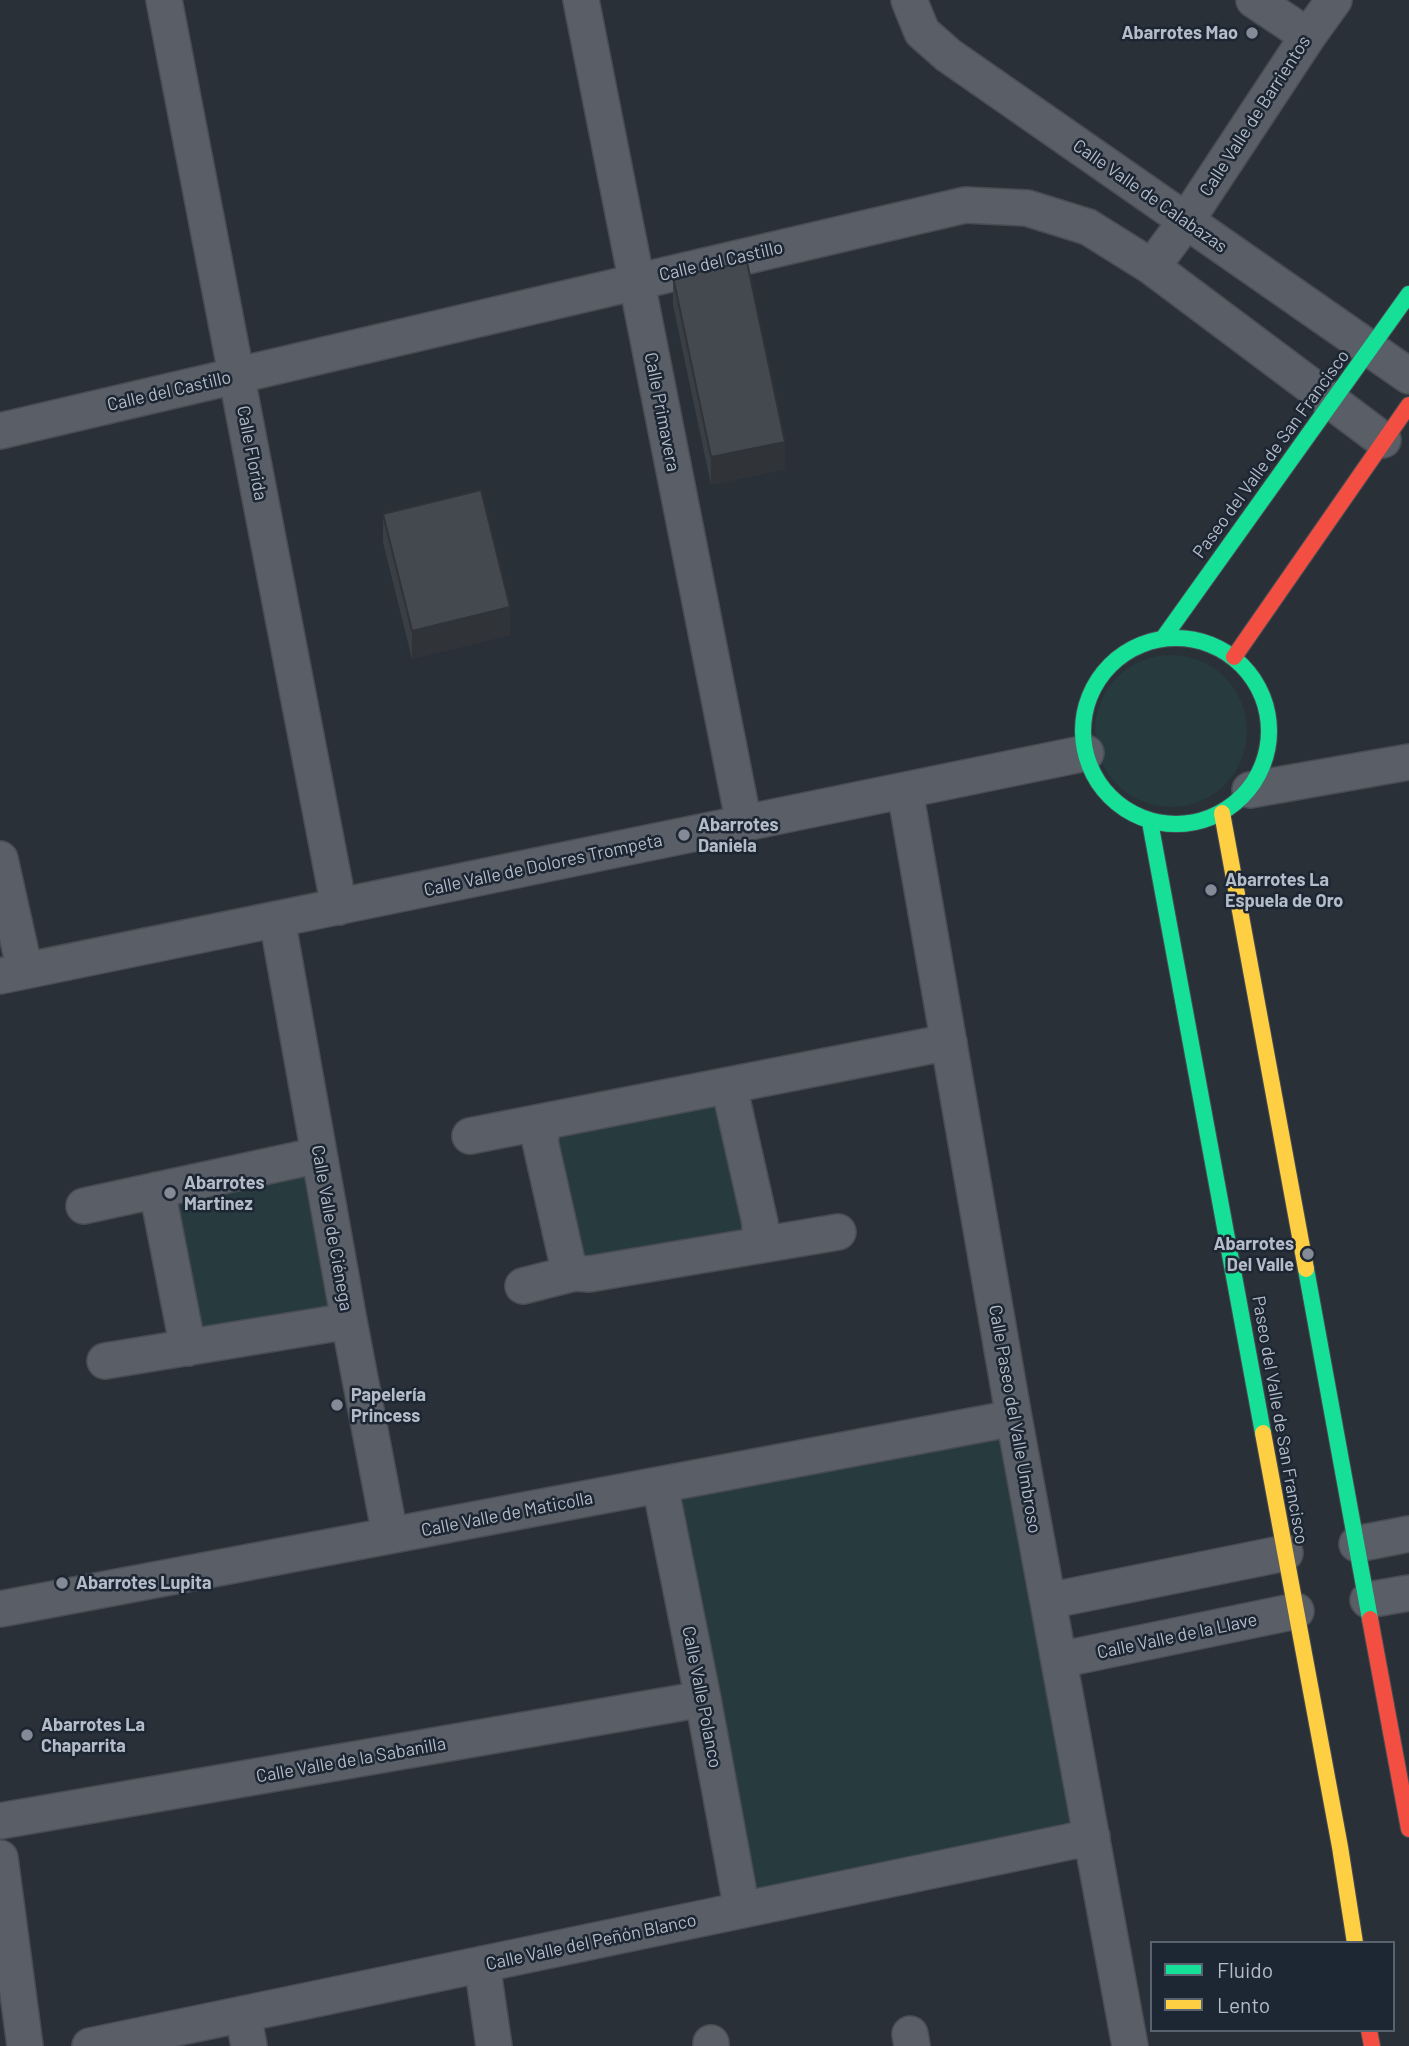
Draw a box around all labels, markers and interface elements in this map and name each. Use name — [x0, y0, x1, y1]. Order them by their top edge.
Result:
place label: Abarrotes Mao — [1121, 22, 1238, 44]
marker: Abarrotes Mao — [1244, 25, 1260, 41]
street label: Calle Valle de Barrientos — [1195, 32, 1315, 200]
street label: Calle Valle de Calabazas — [1069, 135, 1231, 257]
street label: Calle del Castillo — [657, 236, 785, 286]
street label: Paseo del Valle de San Francisco — [1188, 346, 1354, 562]
street label: Calle Primavera — [640, 351, 684, 473]
street label: Calle del Castillo — [105, 366, 233, 416]
street label: Calle Florida — [232, 404, 272, 502]
place label: Abarrotes Daniela — [698, 814, 779, 856]
marker: Abarrotes Daniela — [676, 827, 692, 843]
street label: Calle Valle de Dolores Trompeta — [422, 829, 664, 901]
place label: Abarrotes La Espuela de Oro — [1225, 869, 1343, 912]
marker: Abarrotes La Espuela de Oro — [1203, 882, 1219, 898]
street label: Calle Valle de Ciénega — [307, 1143, 357, 1313]
place label: Abarrotes Martinez — [184, 1172, 265, 1214]
marker: Abarrotes Martinez — [162, 1185, 178, 1201]
place label: Abarrotes Del Valle — [1213, 1233, 1294, 1276]
marker: Abarrotes Del Valle — [1300, 1246, 1316, 1262]
street label: Paseo del Valle de San Francisco — [1247, 1294, 1313, 1546]
street label: Calle Paseo del Valle Umbroso — [984, 1303, 1046, 1535]
place label: Papelería Princess — [351, 1384, 426, 1426]
marker: Papelería Princess — [329, 1397, 345, 1413]
street label: Calle Valle de Maticolla — [419, 1487, 595, 1541]
place label: Abarrotes Lupita — [76, 1572, 211, 1594]
marker: Abarrotes Lupita — [54, 1575, 70, 1591]
street label: Calle Valle de la Llave — [1095, 1608, 1259, 1664]
street label: Calle Valle Polanco — [678, 1624, 726, 1770]
place label: Abarrotes La Chaparrita — [41, 1714, 145, 1756]
marker: Abarrotes La Chaparrita — [19, 1727, 35, 1743]
street label: Calle Valle de la Sabanilla — [254, 1733, 448, 1787]
street label: Calle Valle del Peñón Blanco — [484, 1909, 698, 1975]
legend — [1150, 1941, 1395, 2032]
text: Fluido — [1217, 1957, 1273, 1982]
text: Lento — [1217, 1992, 1270, 2017]

